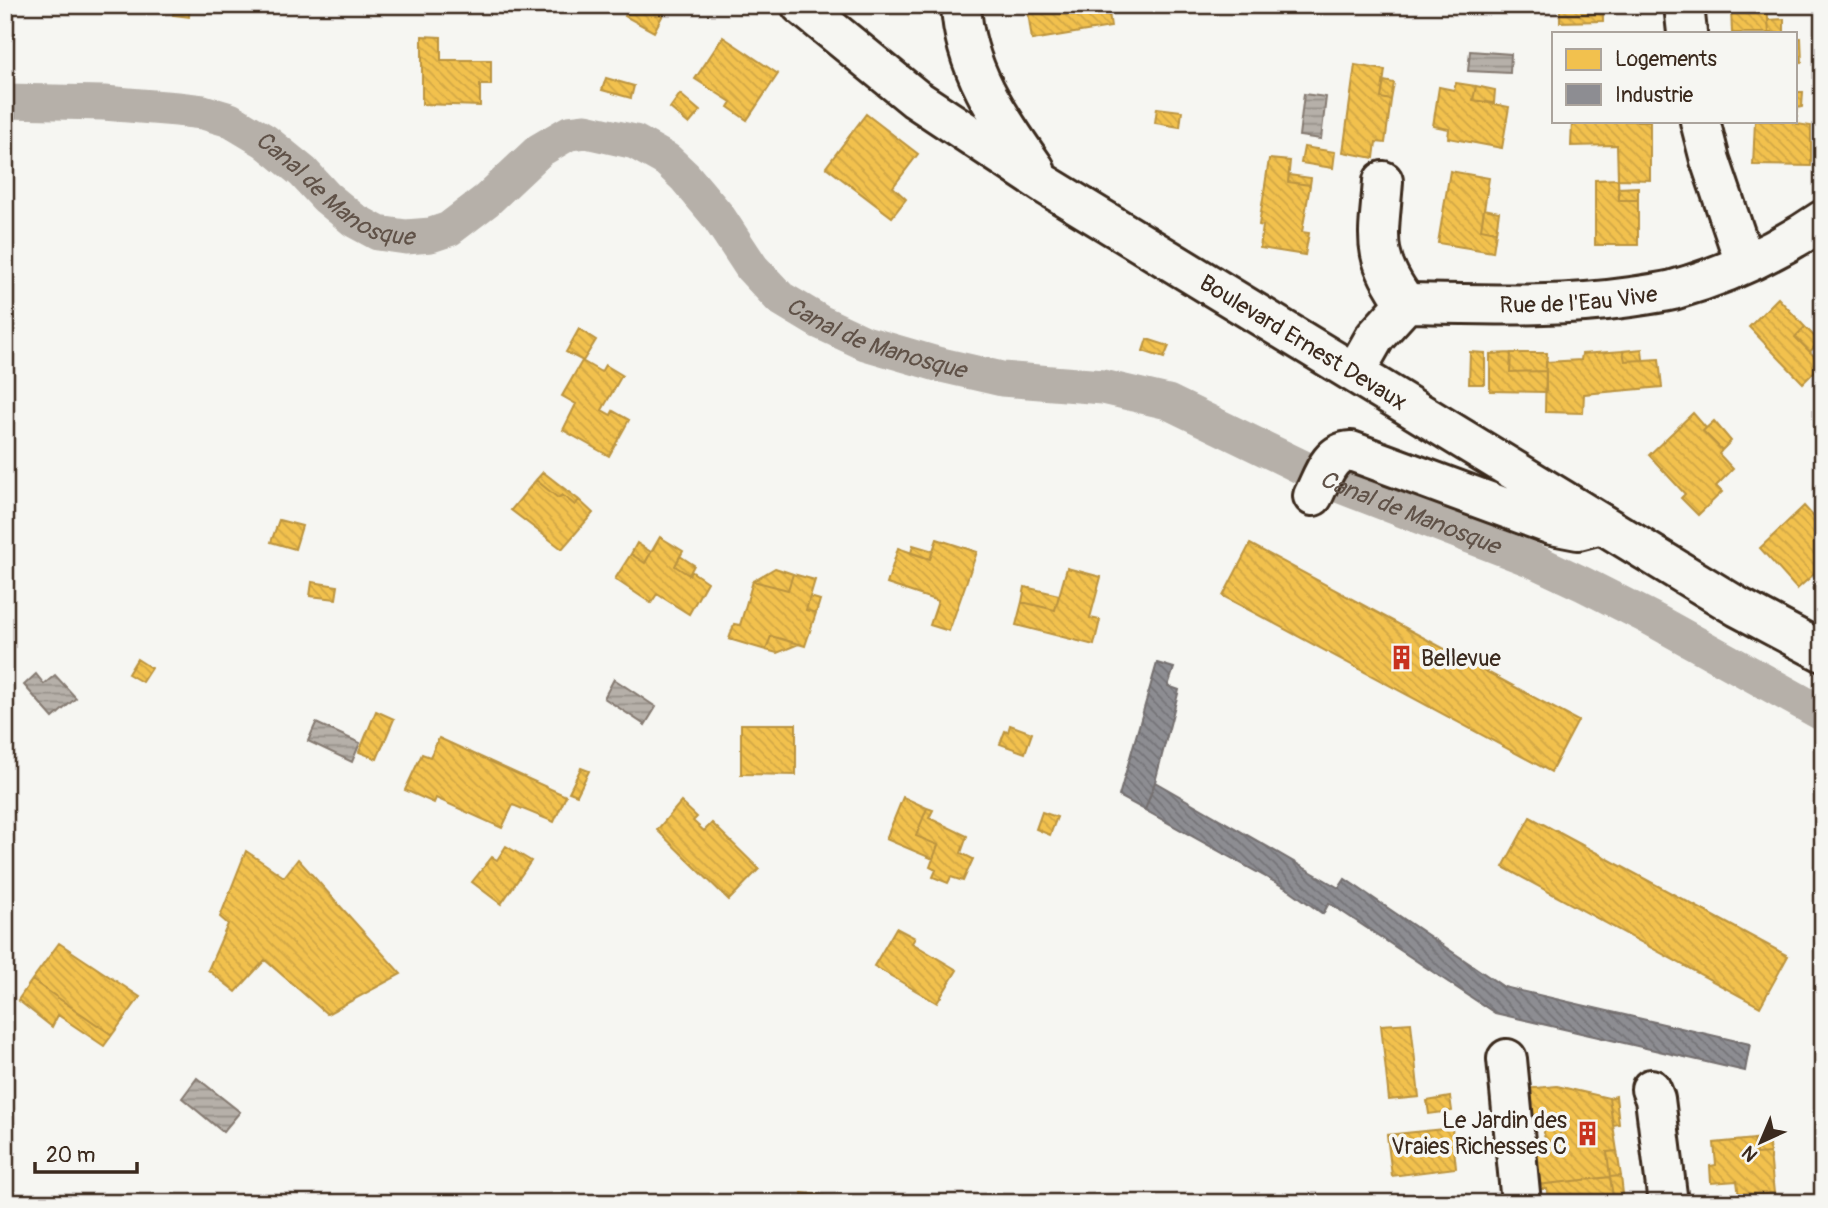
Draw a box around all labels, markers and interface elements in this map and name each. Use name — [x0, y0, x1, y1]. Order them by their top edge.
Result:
legend — [1552, 32, 1797, 122]
text: Logements — [1615, 46, 1718, 73]
text: Industrie — [1615, 82, 1694, 109]
water label: Canal de Manosque — [251, 125, 417, 252]
street label: Boulevard Ernest Devaux — [1194, 268, 1412, 417]
street label: Rue de l'Eau Vive — [1500, 279, 1660, 320]
water label: Canal de Manosque — [781, 291, 971, 386]
water label: Canal de Manosque — [1315, 464, 1506, 562]
building icon: Bellevue — [1387, 644, 1415, 672]
place label: Bellevue — [1421, 644, 1502, 673]
place label: Le Jardin des Vraies Richesses C — [1391, 1106, 1567, 1161]
north arrow — [1727, 1106, 1797, 1176]
building icon: Le Jardin des Vraies Richesses C — [1573, 1119, 1601, 1147]
scale bar — [35, 1131, 136, 1175]
text: N — [1737, 1140, 1763, 1167]
text: 20 m — [46, 1142, 95, 1169]

